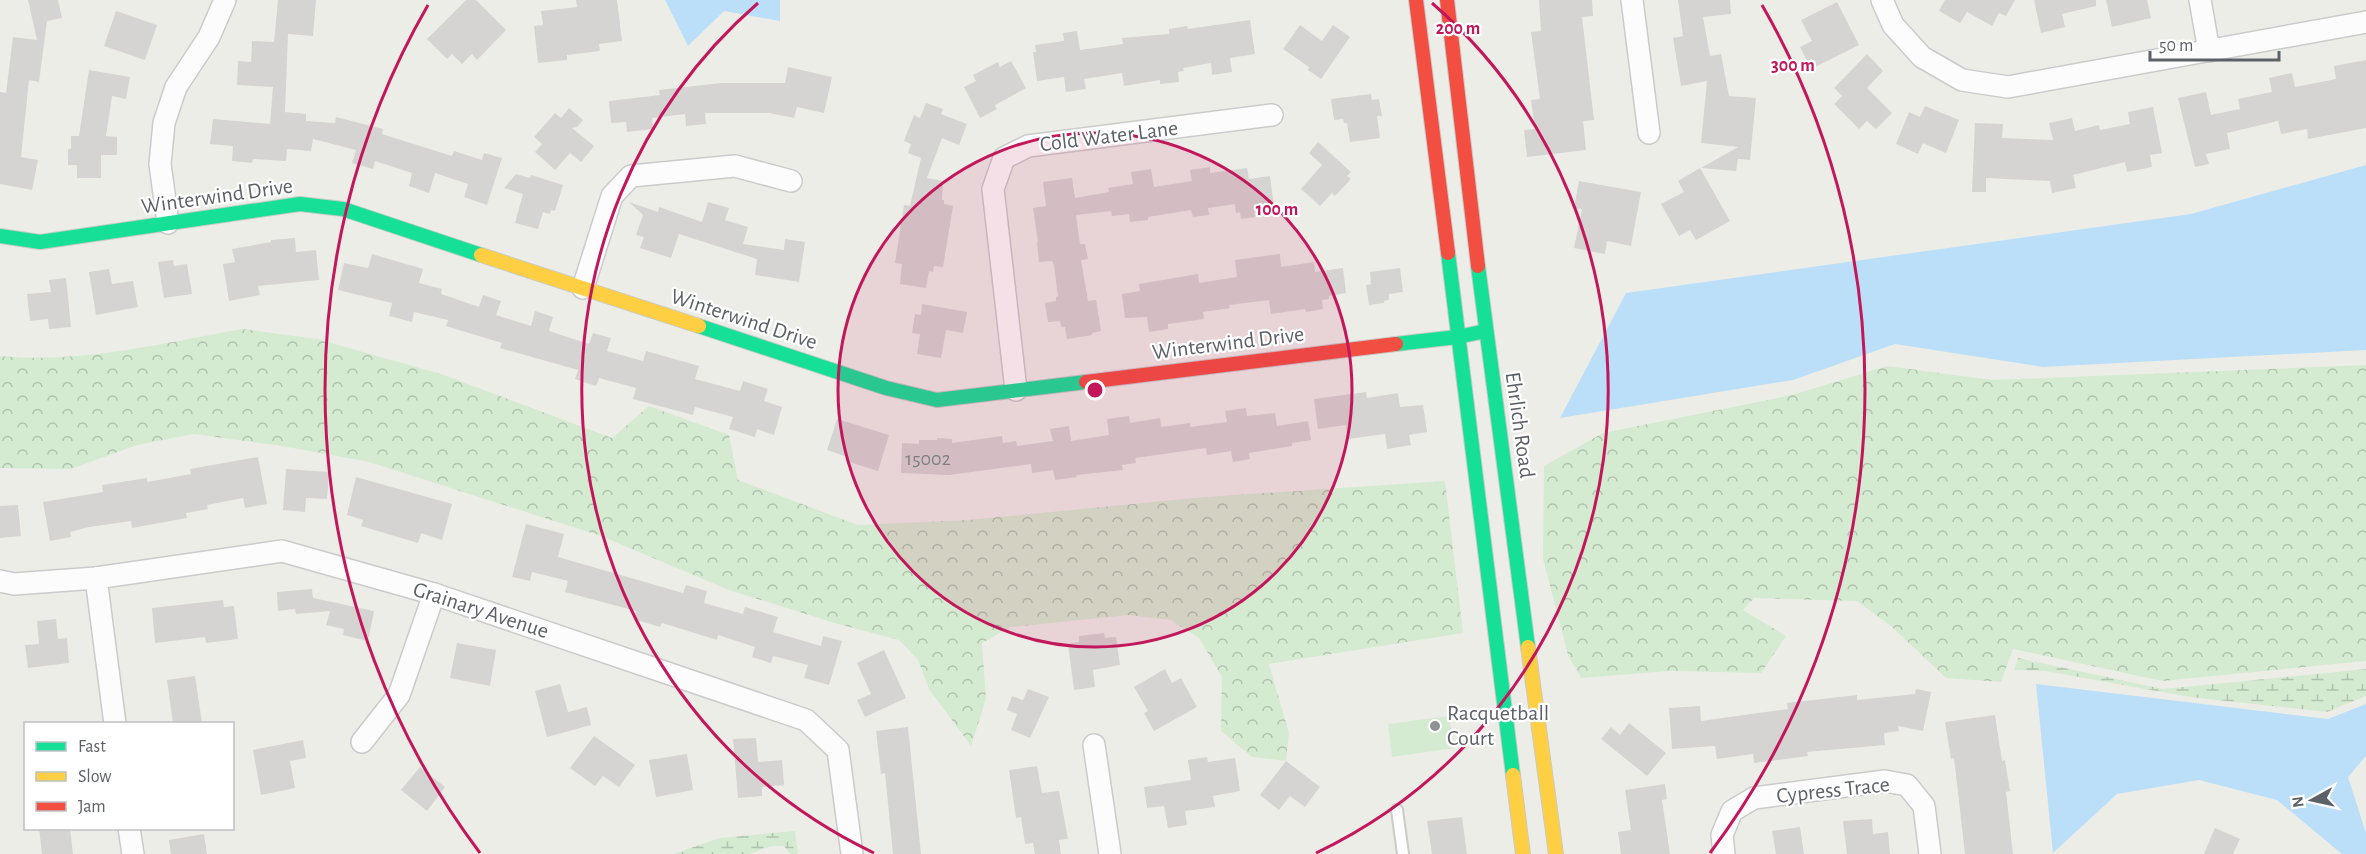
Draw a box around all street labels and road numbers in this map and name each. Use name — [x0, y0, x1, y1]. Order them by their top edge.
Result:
street label: Cold Water Lane — [1039, 117, 1179, 155]
street label: Winterwind Drive — [140, 174, 294, 218]
street label: Winterwind Drive — [668, 285, 820, 353]
street label: Winterwind Drive — [1151, 323, 1305, 363]
street label: Ehrlich Road — [1502, 370, 1538, 480]
street label: Grainary Avenue — [411, 578, 551, 642]
street label: Cypress Trace — [1775, 773, 1891, 807]

